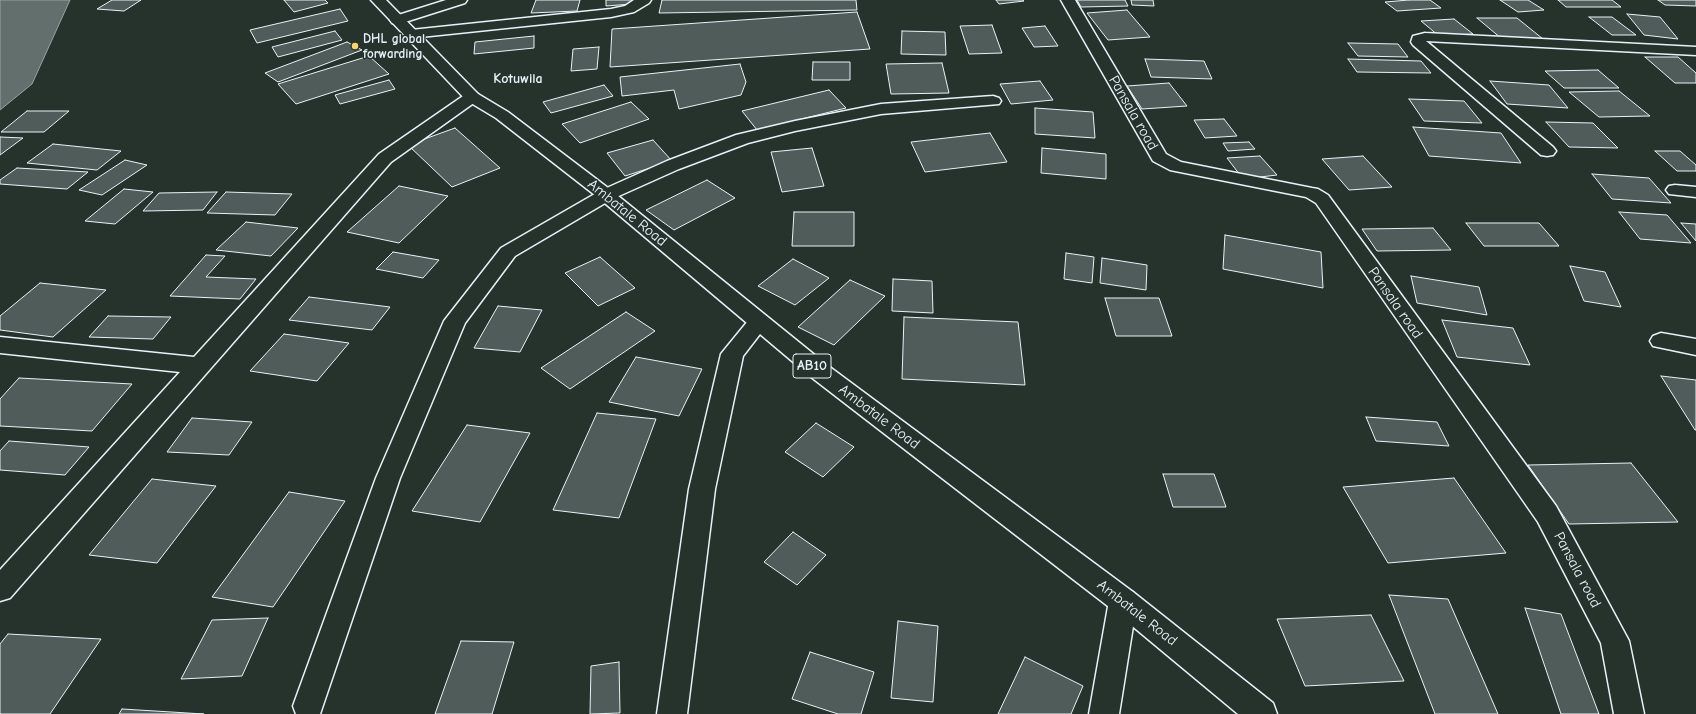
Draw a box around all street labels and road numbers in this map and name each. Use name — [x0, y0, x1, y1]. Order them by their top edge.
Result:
street label: Pansala road — [1104, 73, 1162, 153]
street label: Ambatale Road — [584, 176, 670, 250]
street label: Pansala road — [1364, 264, 1426, 342]
road number: AB10 — [793, 354, 831, 378]
street label: Ambatale Road — [835, 381, 923, 453]
street label: Pansala road — [1550, 529, 1604, 611]
street label: Ambatale Road — [1093, 576, 1181, 650]

